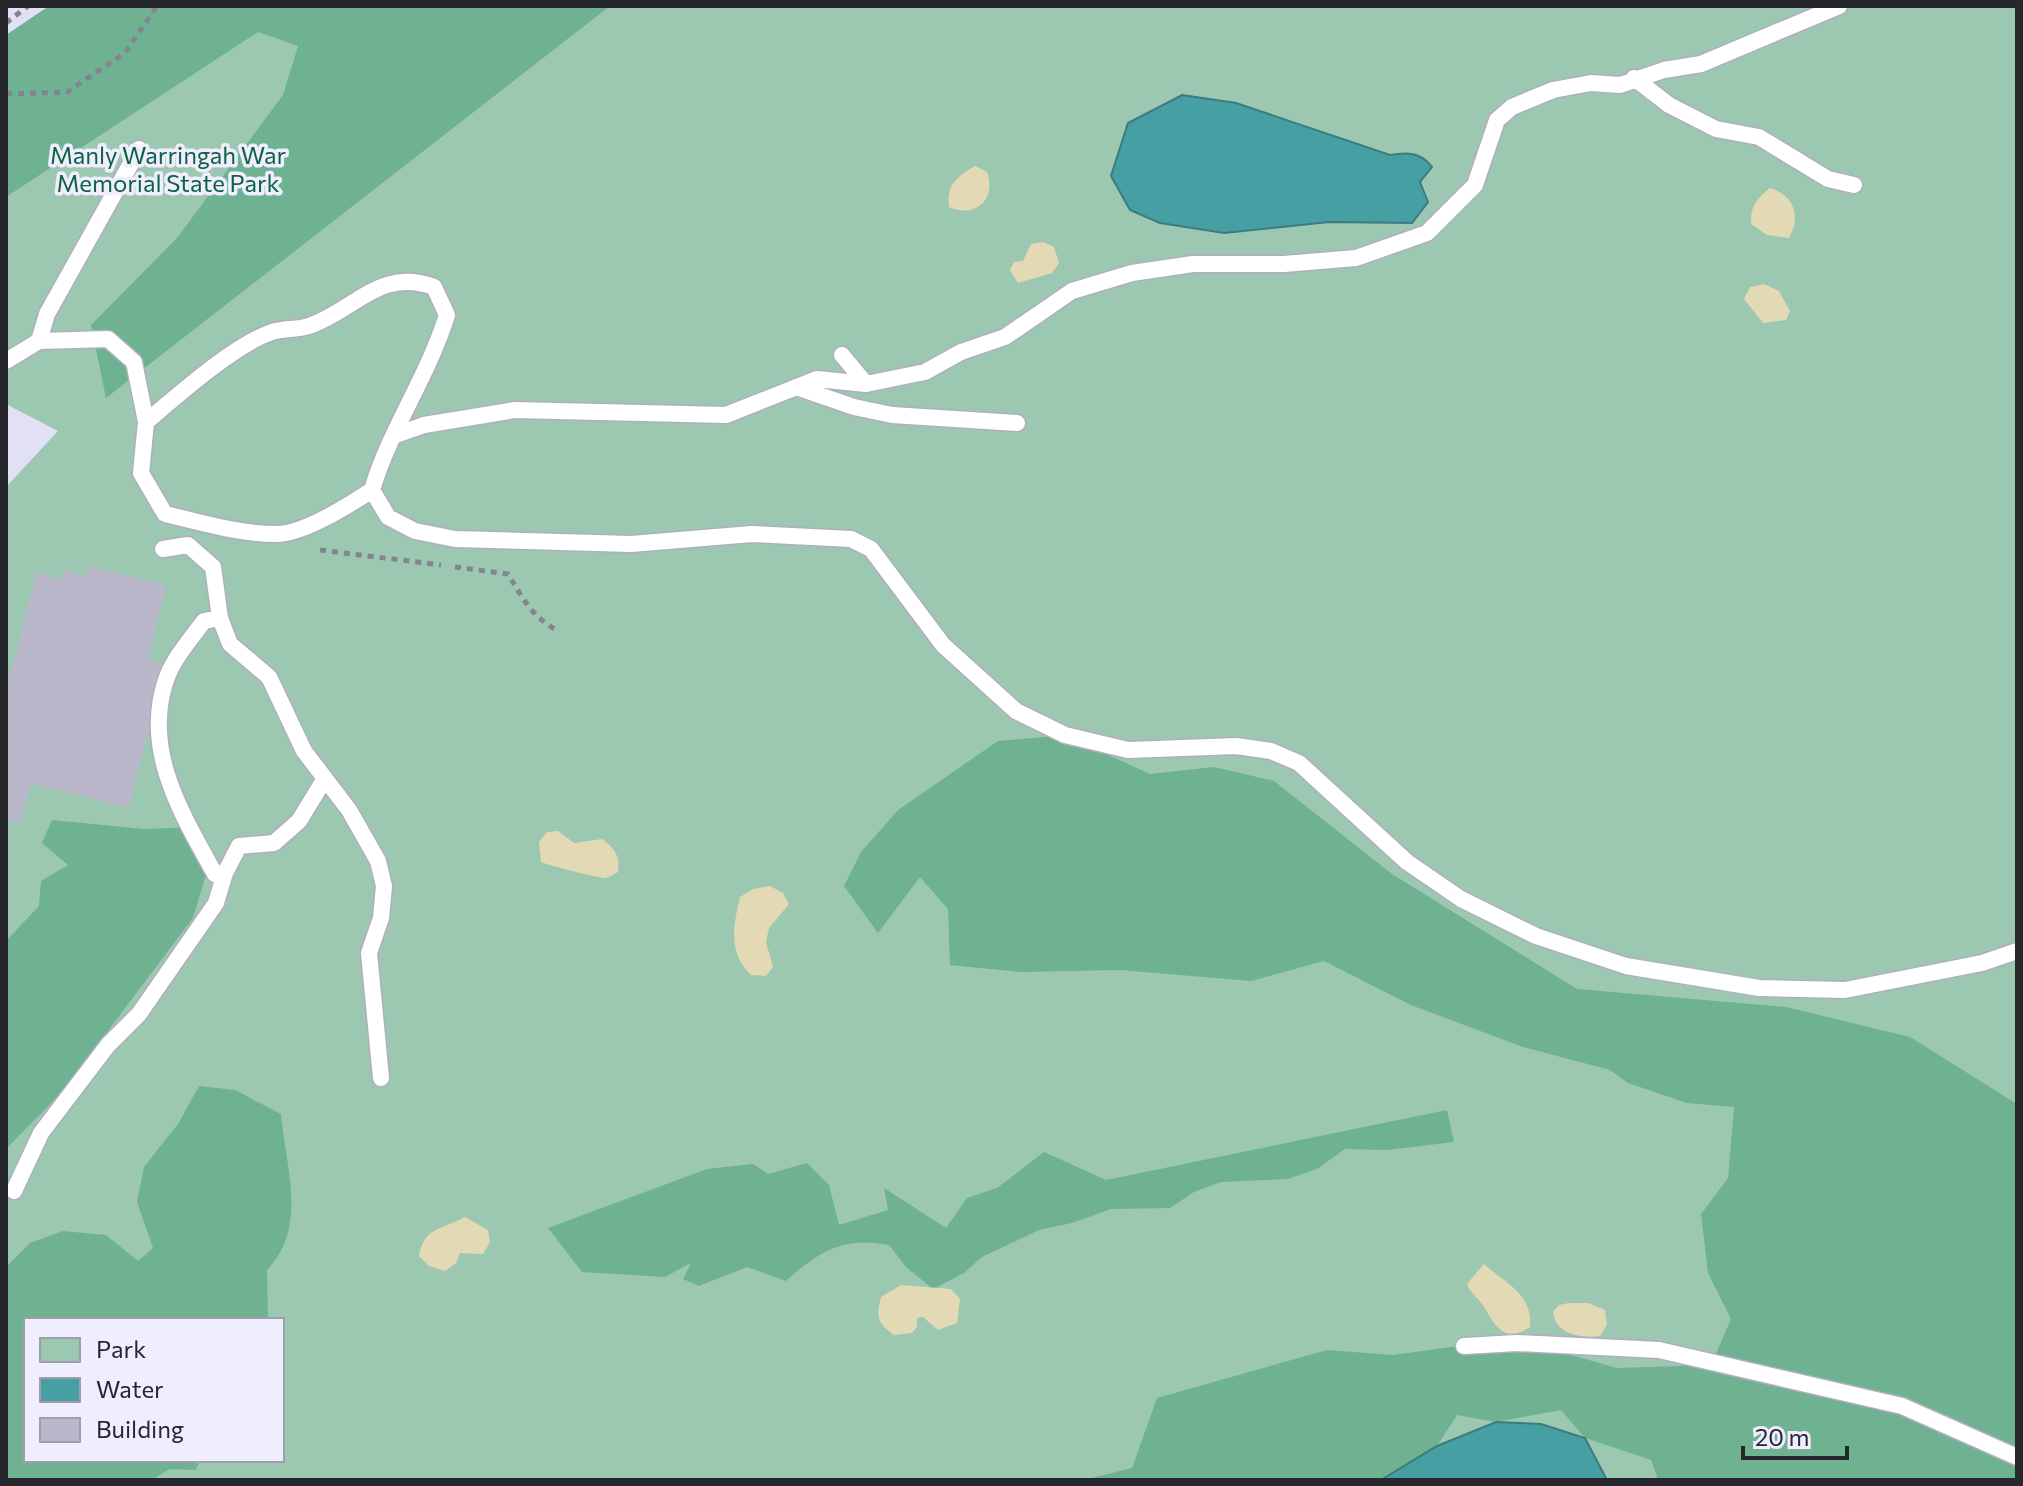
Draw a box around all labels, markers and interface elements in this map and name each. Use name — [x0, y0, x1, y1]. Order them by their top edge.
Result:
park label: Manly Warringah War Memorial State Park — [50, 140, 286, 197]
legend — [24, 1318, 284, 1462]
text: Park — [96, 1334, 146, 1363]
text: Water — [96, 1374, 164, 1403]
scale bar — [1743, 1410, 1847, 1460]
text: Building — [96, 1414, 184, 1443]
text: 20 m — [1755, 1422, 1809, 1451]

